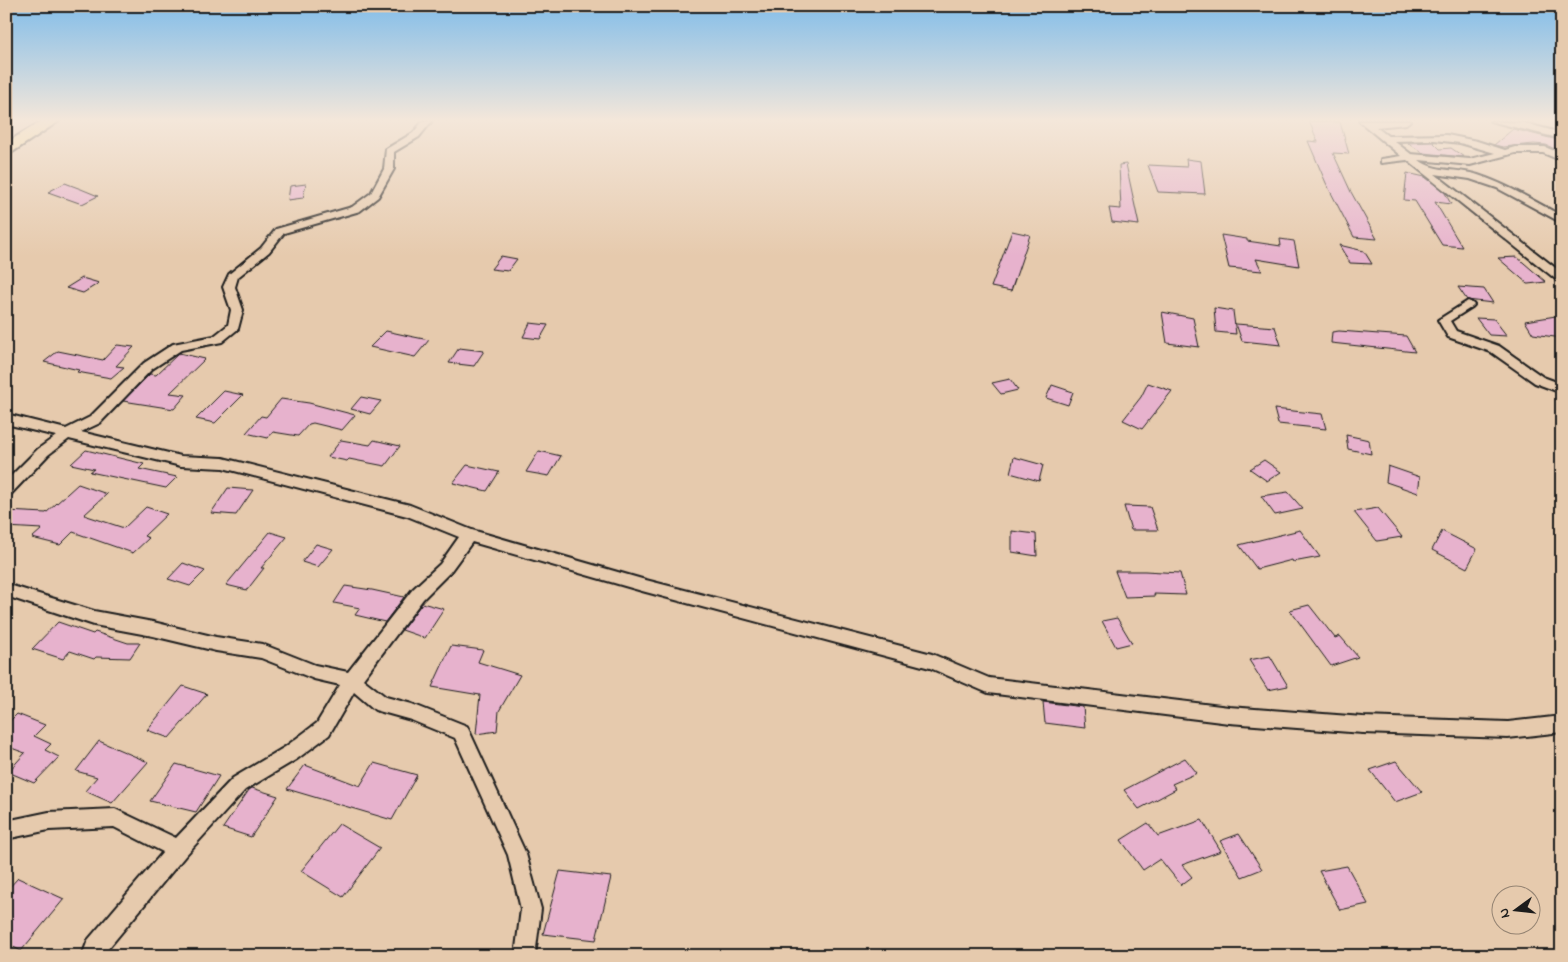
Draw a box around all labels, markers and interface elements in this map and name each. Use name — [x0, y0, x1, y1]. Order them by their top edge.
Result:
north arrow — [1490, 884, 1540, 934]
text: N — [1494, 906, 1516, 920]

